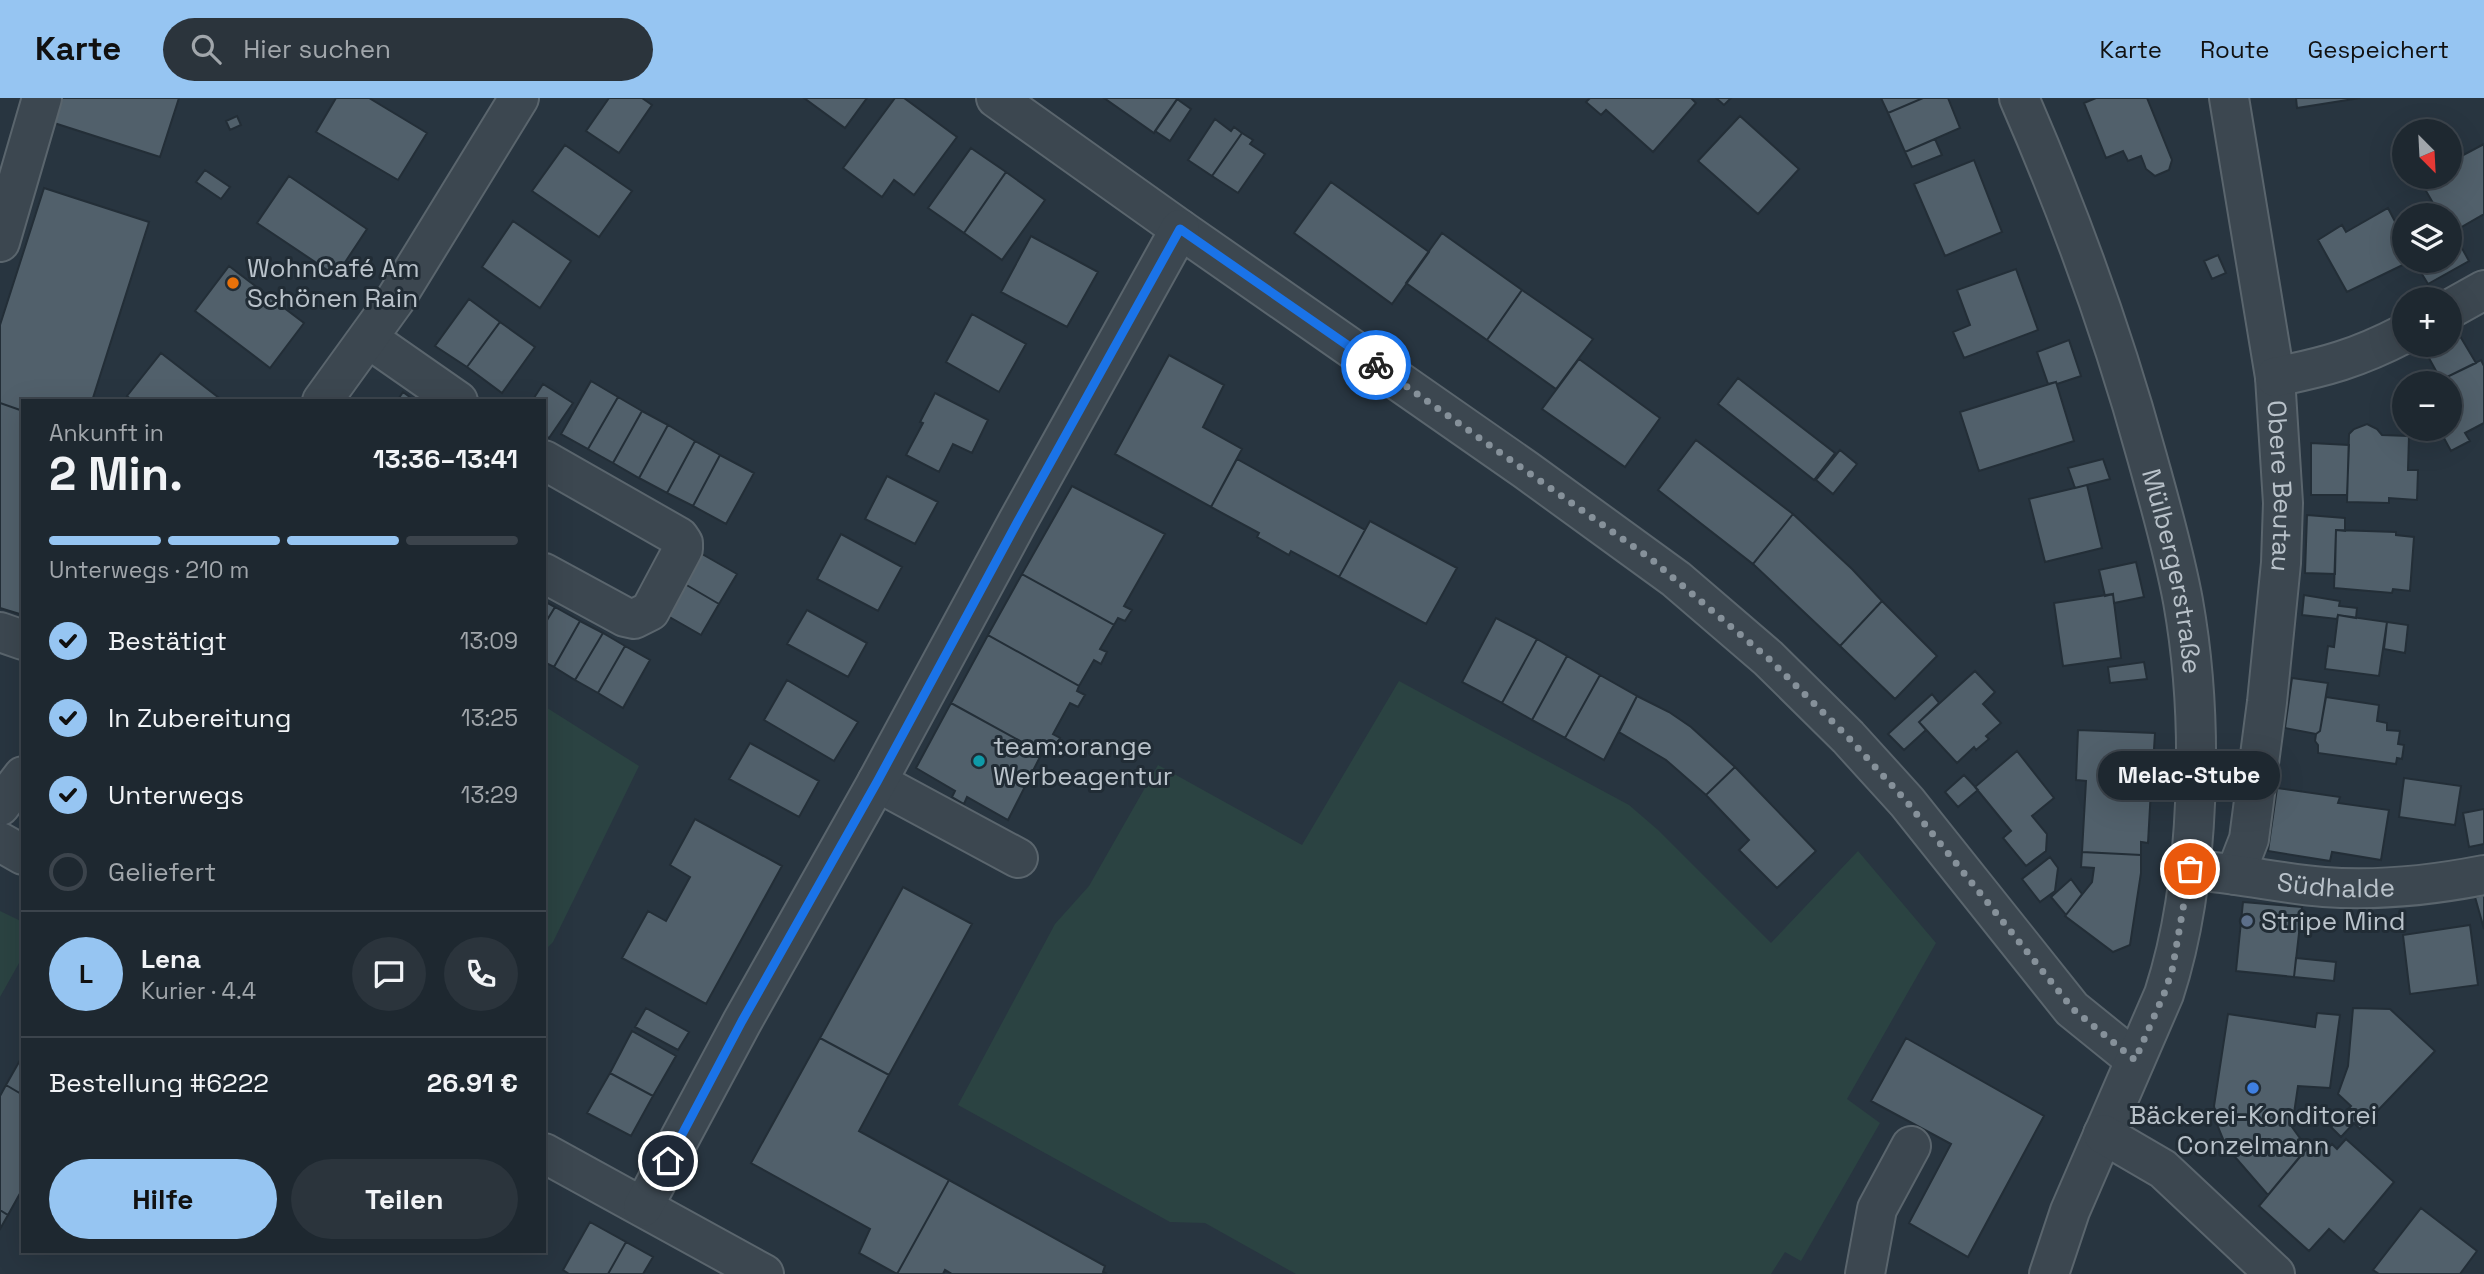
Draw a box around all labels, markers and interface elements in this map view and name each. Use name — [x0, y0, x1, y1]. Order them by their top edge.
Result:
search box — [163, 18, 653, 81]
text: Karte — [35, 28, 121, 70]
icon: search — [187, 30, 225, 68]
text: Hier suchen — [243, 32, 391, 66]
text: Karte — [2100, 34, 2162, 65]
text: Route — [2200, 34, 2269, 65]
text: Gespeichert — [2307, 34, 2449, 65]
north arrow — [2392, 119, 2462, 189]
map controls — [2392, 119, 2462, 441]
button: layers — [2392, 203, 2462, 273]
place label: WohnCafé Am Schönen Rain — [247, 251, 420, 315]
marker: WohnCafé Am Schönen Rain — [225, 275, 241, 291]
button: + — [2392, 287, 2462, 357]
courier — [1341, 330, 1411, 400]
icon: bike — [1357, 346, 1395, 384]
button: − — [2392, 371, 2462, 441]
street label: Obere Beutau — [2260, 399, 2300, 574]
text: Ankunft in — [49, 418, 164, 448]
text: 13:36–13:41 — [373, 442, 518, 476]
text: 2 Min. — [49, 445, 183, 503]
street label: Mülbergerstraße — [2134, 465, 2209, 675]
text: Unterwegs · 210 m — [49, 555, 249, 585]
icon: check — [49, 622, 87, 660]
text: Bestätigt — [108, 624, 227, 658]
text: 13:09 — [460, 626, 518, 656]
icon: check — [49, 699, 87, 737]
text: In Zubereitung — [108, 701, 292, 735]
text: 13:25 — [461, 703, 518, 733]
place label: team:orange Werbeagentur — [993, 729, 1173, 793]
callout: Melac-Stube — [2099, 750, 2281, 799]
marker: team:orange Werbeagentur — [971, 753, 987, 769]
text: Melac-Stube — [2118, 760, 2260, 790]
icon: check — [49, 776, 87, 814]
text: Unterwegs — [108, 778, 244, 812]
text: 13:29 — [461, 780, 518, 810]
pin — [2160, 839, 2220, 899]
icon: bag — [2171, 850, 2209, 888]
text: Geliefert — [108, 855, 216, 889]
street label: Südhalde — [2275, 864, 2396, 905]
place label: Stripe Mind — [2261, 904, 2405, 938]
marker: Stripe Mind — [2239, 913, 2255, 929]
button: chat — [352, 937, 426, 1011]
button: phone — [444, 937, 518, 1011]
text: Lena — [141, 942, 201, 976]
text: L — [79, 957, 93, 991]
text: Kurier · 4.4 — [141, 976, 256, 1006]
text: Bestellung #6222 — [49, 1066, 269, 1100]
text: 26.91 € — [427, 1066, 518, 1100]
marker: Bäckerei-Konditorei Conzelmann — [2245, 1080, 2261, 1096]
place label: Bäckerei-Konditorei Conzelmann — [2129, 1098, 2377, 1162]
pin — [638, 1131, 698, 1191]
icon: home — [649, 1142, 687, 1180]
button: Hilfe — [49, 1159, 277, 1239]
button: Teilen — [291, 1159, 518, 1239]

